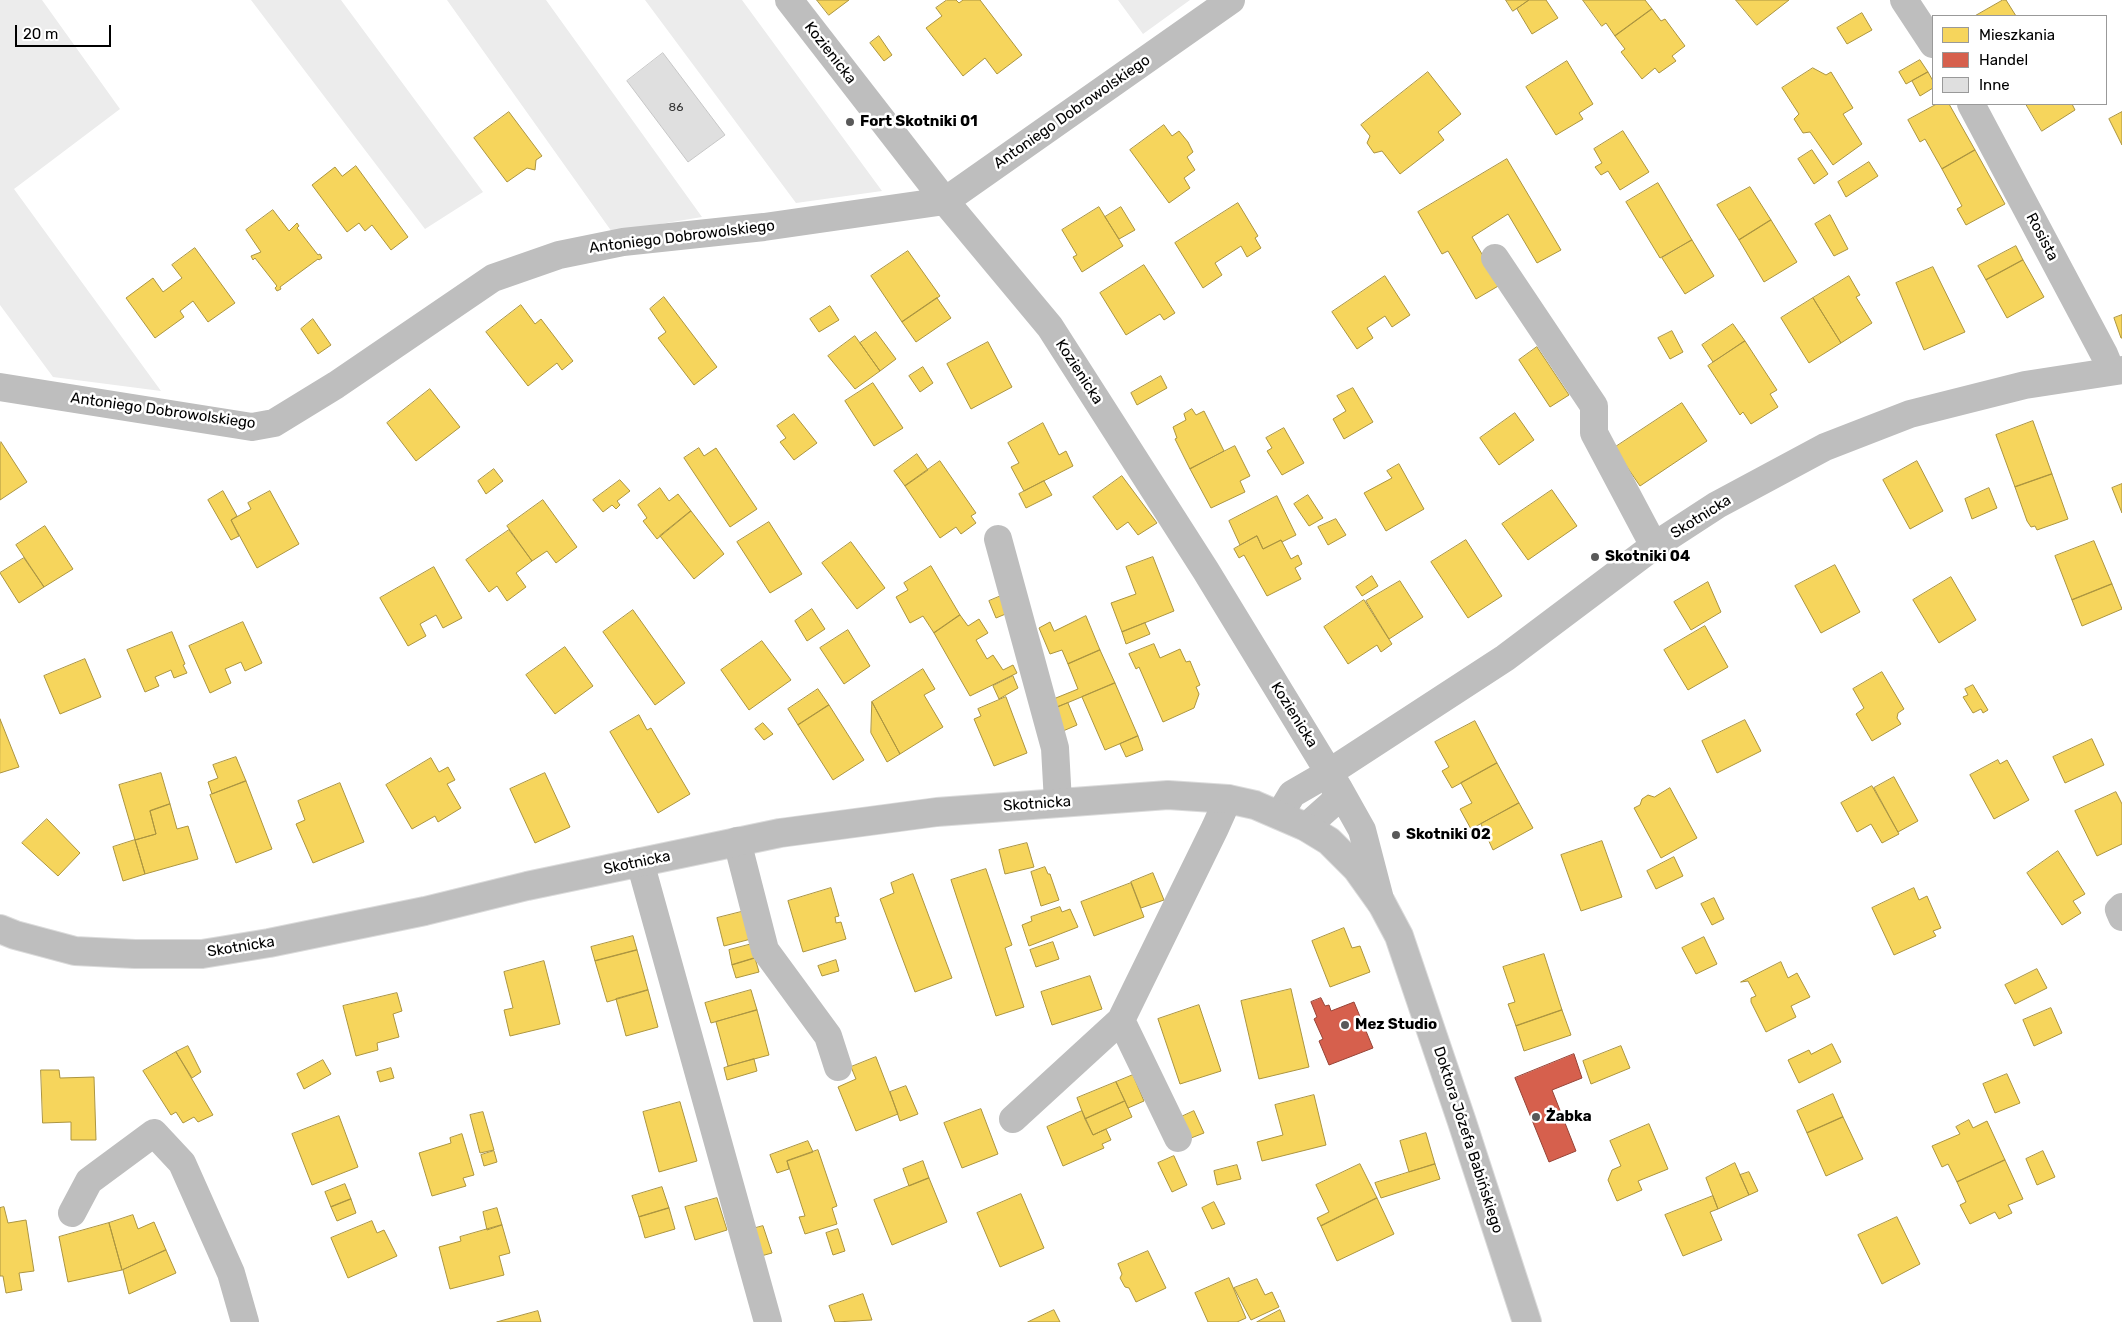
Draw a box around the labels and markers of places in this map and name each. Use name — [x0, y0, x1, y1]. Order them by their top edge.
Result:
place label: Fort Skotniki 01 — [860, 113, 978, 131]
marker: Fort Skotniki 01 — [844, 116, 856, 128]
place label: Skotniki 04 — [1605, 548, 1690, 566]
marker: Skotniki 04 — [1589, 551, 1601, 563]
place label: Skotniki 02 — [1406, 826, 1491, 844]
marker: Skotniki 02 — [1390, 829, 1402, 841]
place label: Mez Studio — [1355, 1016, 1437, 1034]
marker: Mez Studio — [1339, 1019, 1351, 1031]
place label: Żabka — [1546, 1108, 1592, 1126]
marker: Żabka — [1530, 1111, 1542, 1123]

